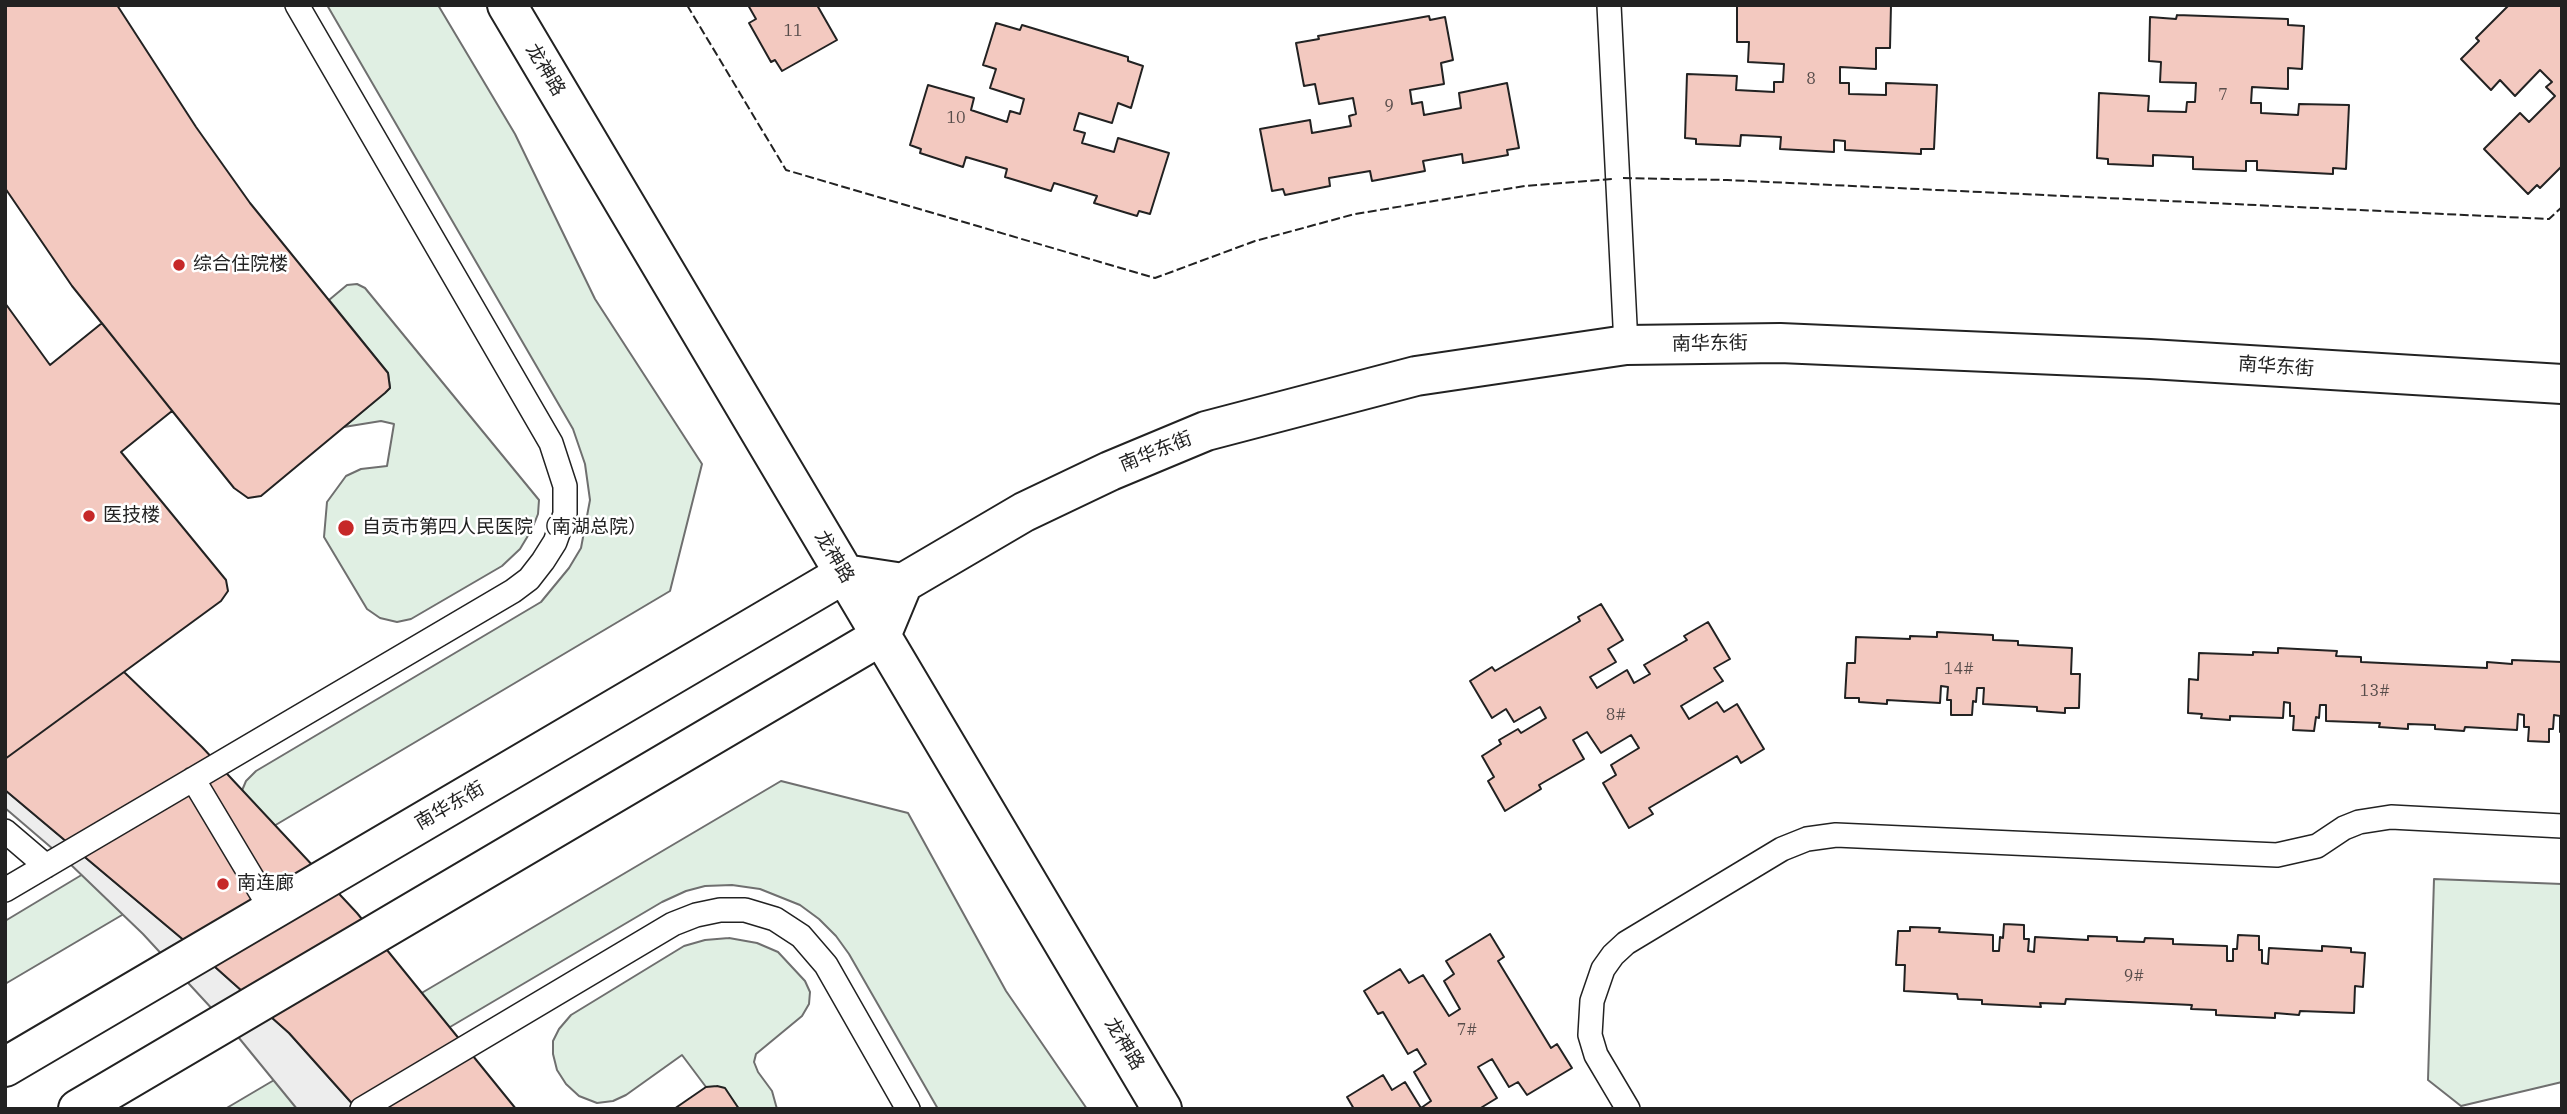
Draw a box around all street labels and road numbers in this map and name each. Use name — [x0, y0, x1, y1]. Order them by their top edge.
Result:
street label: 龙神路 — [521, 40, 569, 100]
street label: 南华东街 — [1672, 332, 1748, 356]
street label: 南华东街 — [2237, 353, 2315, 381]
street label: 南华东街 — [1116, 427, 1196, 477]
street label: 龙神路 — [810, 527, 858, 587]
street label: 南华东街 — [411, 777, 489, 835]
street label: 龙神路 — [1100, 1014, 1148, 1074]

